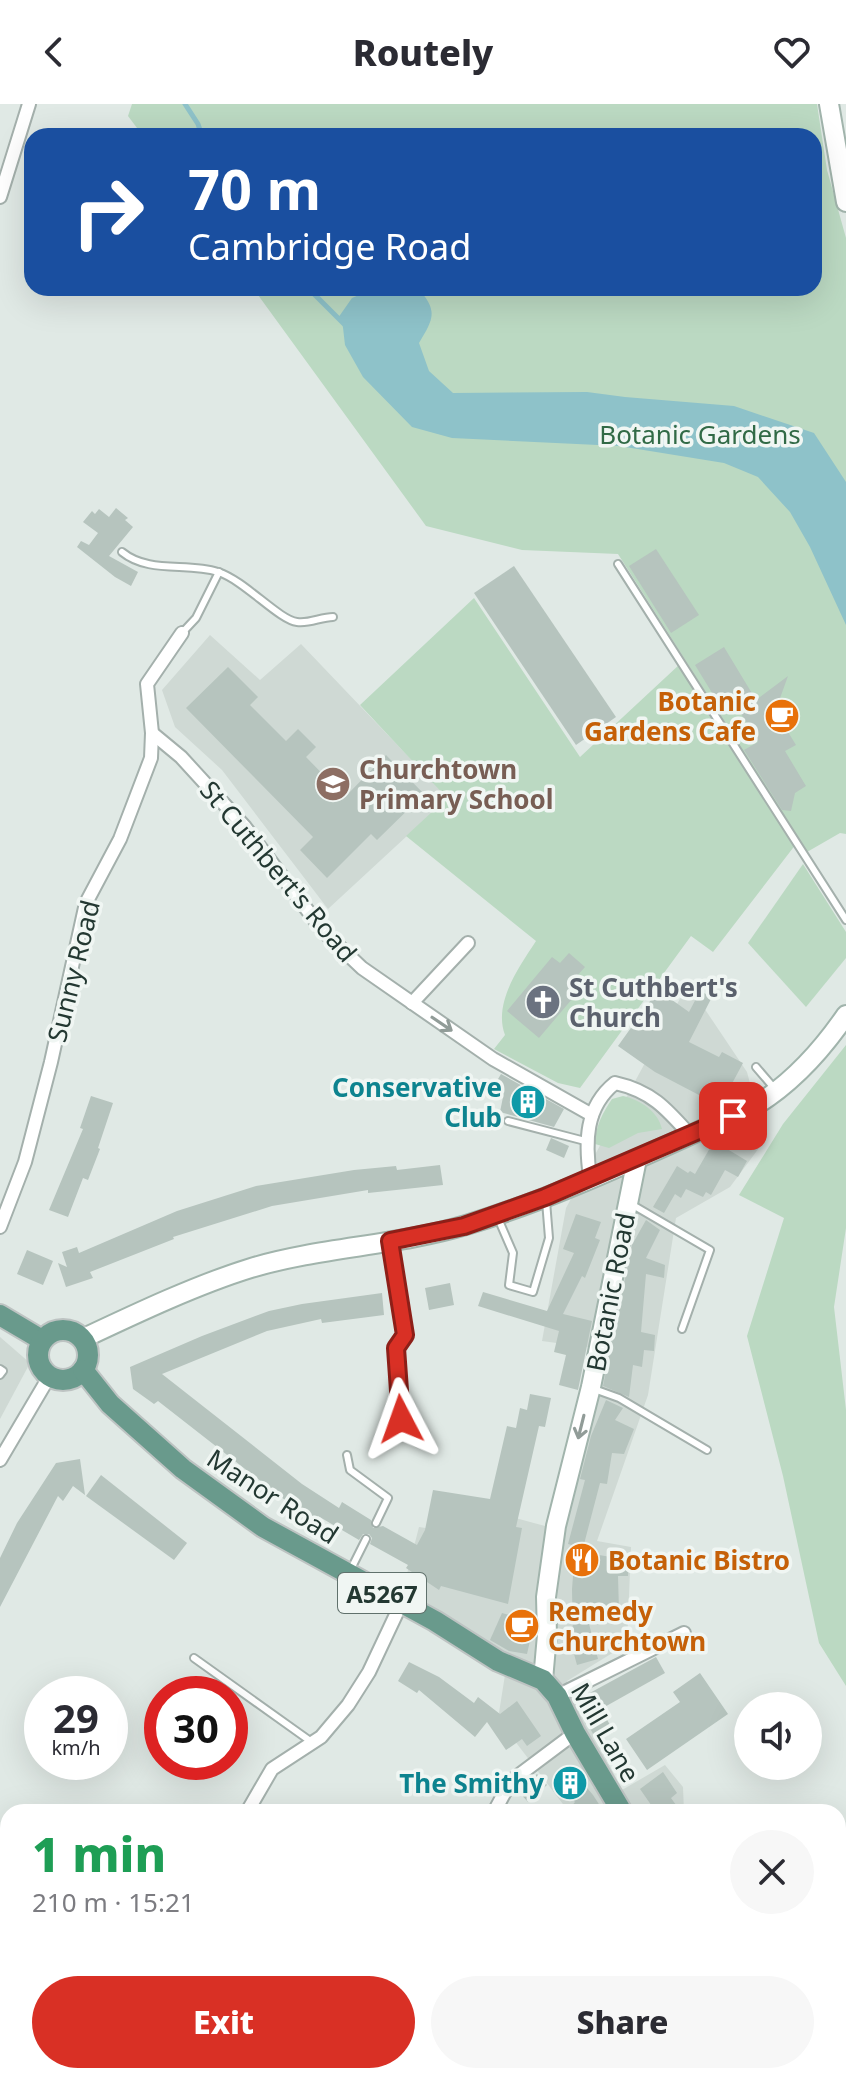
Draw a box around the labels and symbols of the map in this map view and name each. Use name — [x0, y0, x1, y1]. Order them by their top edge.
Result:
park label: Botanic Gardens — [599, 416, 801, 452]
place label: Botanic Gardens Cafe — [584, 683, 756, 749]
cafe icon: Botanic Gardens Cafe — [763, 697, 801, 735]
place label: Churchtown Primary School — [359, 751, 554, 817]
school or university icon: Churchtown Primary School — [314, 765, 352, 803]
street label: St Cuthbert's Road — [192, 773, 366, 969]
street label: Sunny Road — [38, 896, 108, 1046]
place label: St Cuthbert's Church — [569, 969, 738, 1035]
church icon: St Cuthbert's Church — [524, 983, 562, 1021]
one-way arrow — [431, 1016, 453, 1032]
place label: Conservative Club — [332, 1069, 502, 1135]
pin — [699, 1082, 767, 1150]
building icon: Conservative Club — [509, 1083, 547, 1121]
street label: Botanic Road — [577, 1209, 643, 1375]
position arrow — [359, 1377, 443, 1461]
one-way arrow — [572, 1413, 587, 1439]
street label: Manor Road — [200, 1440, 346, 1552]
restaurant icon: Botanic Bistro — [563, 1541, 601, 1579]
place label: Botanic Bistro — [608, 1542, 790, 1578]
road number: A5267 — [338, 1573, 426, 1613]
place label: Remedy Churchtown — [548, 1593, 706, 1659]
cafe icon: Remedy Churchtown — [503, 1607, 541, 1645]
speed limit sign: 30 — [144, 1676, 248, 1780]
street label: Mill Lane — [563, 1676, 649, 1788]
building icon: The Smithy — [551, 1764, 589, 1802]
place label: The Smithy — [399, 1765, 544, 1801]

